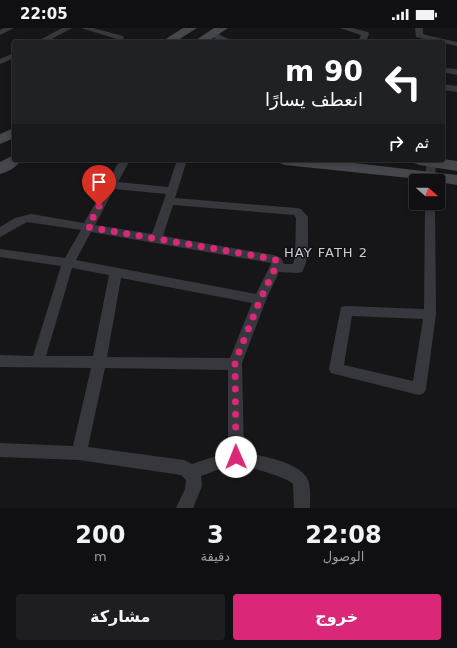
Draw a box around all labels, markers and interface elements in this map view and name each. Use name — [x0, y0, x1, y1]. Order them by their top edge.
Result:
text: 22:05 — [20, 5, 68, 23]
text: 90 m — [285, 55, 363, 88]
icon: left — [377, 56, 429, 108]
text: انعطف يسارًا — [265, 89, 363, 110]
icon: right — [385, 132, 407, 154]
text: ثم — [415, 134, 429, 152]
pin — [82, 165, 116, 206]
icon: arrive — [88, 171, 110, 193]
north arrow — [409, 174, 445, 210]
map controls — [409, 174, 445, 210]
district label: HAY FATH 2 — [284, 245, 368, 260]
position arrow — [215, 436, 257, 478]
text: 200 — [75, 521, 125, 549]
text: 3 — [207, 521, 224, 549]
text: 22:08 — [305, 521, 382, 549]
text: m — [94, 549, 107, 564]
text: دقيقة — [201, 549, 230, 564]
text: الوصول — [323, 549, 364, 564]
button: مشاركة — [16, 594, 225, 640]
button: خروج — [233, 594, 441, 640]

